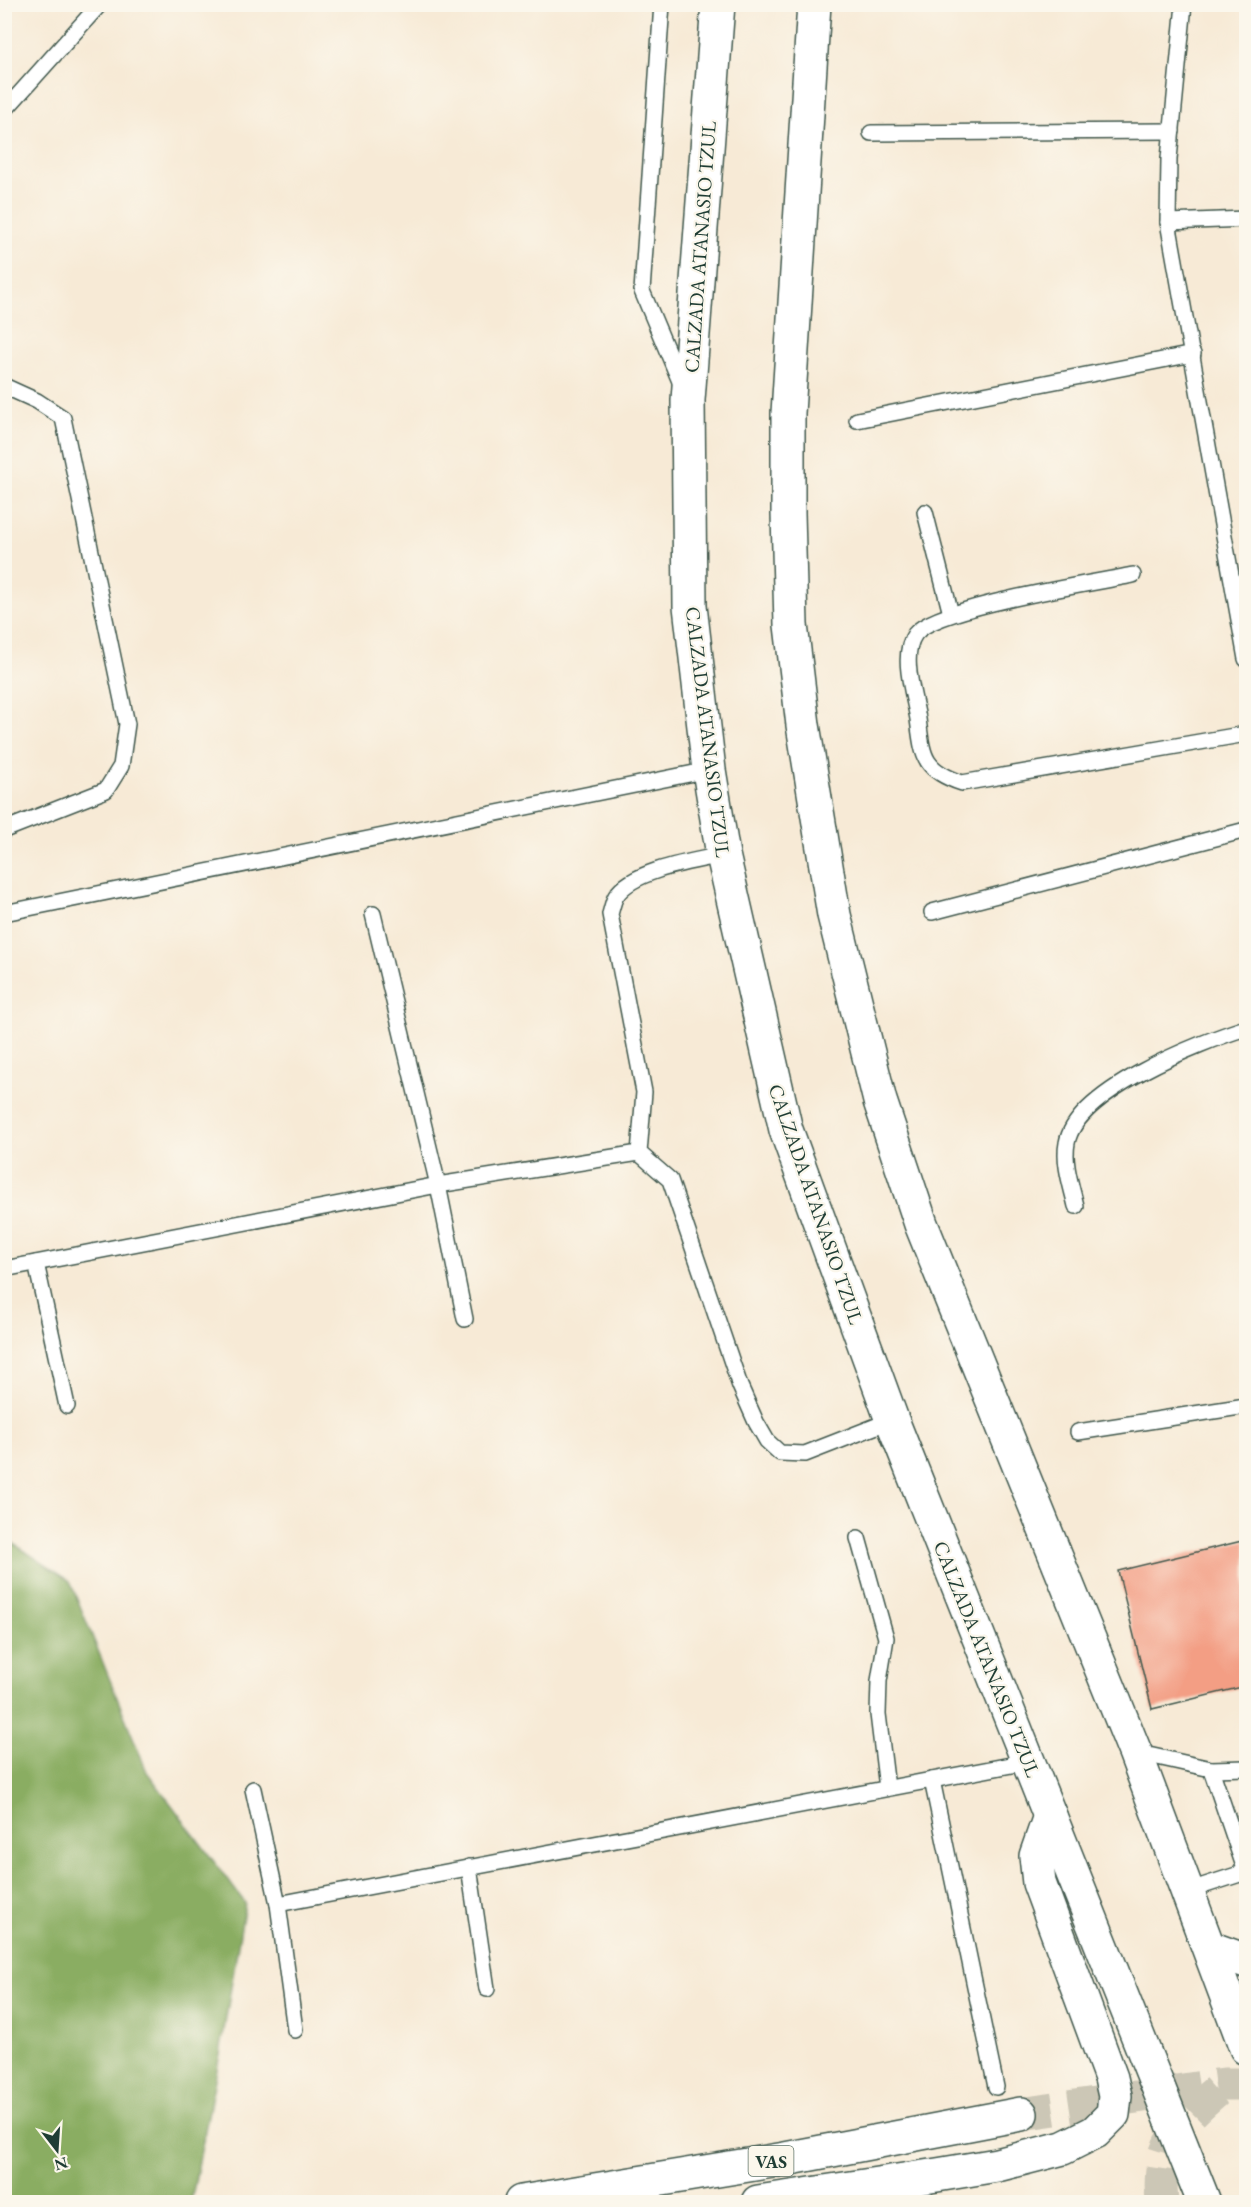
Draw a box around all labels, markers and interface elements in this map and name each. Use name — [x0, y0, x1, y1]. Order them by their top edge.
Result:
street label: CALZADA ATANASIO TZUL — [678, 120, 722, 374]
street label: CALZADA ATANASIO TZUL — [680, 605, 736, 859]
street label: CALZADA ATANASIO TZUL — [763, 1080, 869, 1328]
street label: CALZADA ATANASIO TZUL — [928, 1537, 1046, 1781]
north arrow — [27, 2120, 87, 2180]
road number: VAS — [748, 2146, 794, 2176]
text: N — [52, 2152, 71, 2176]

